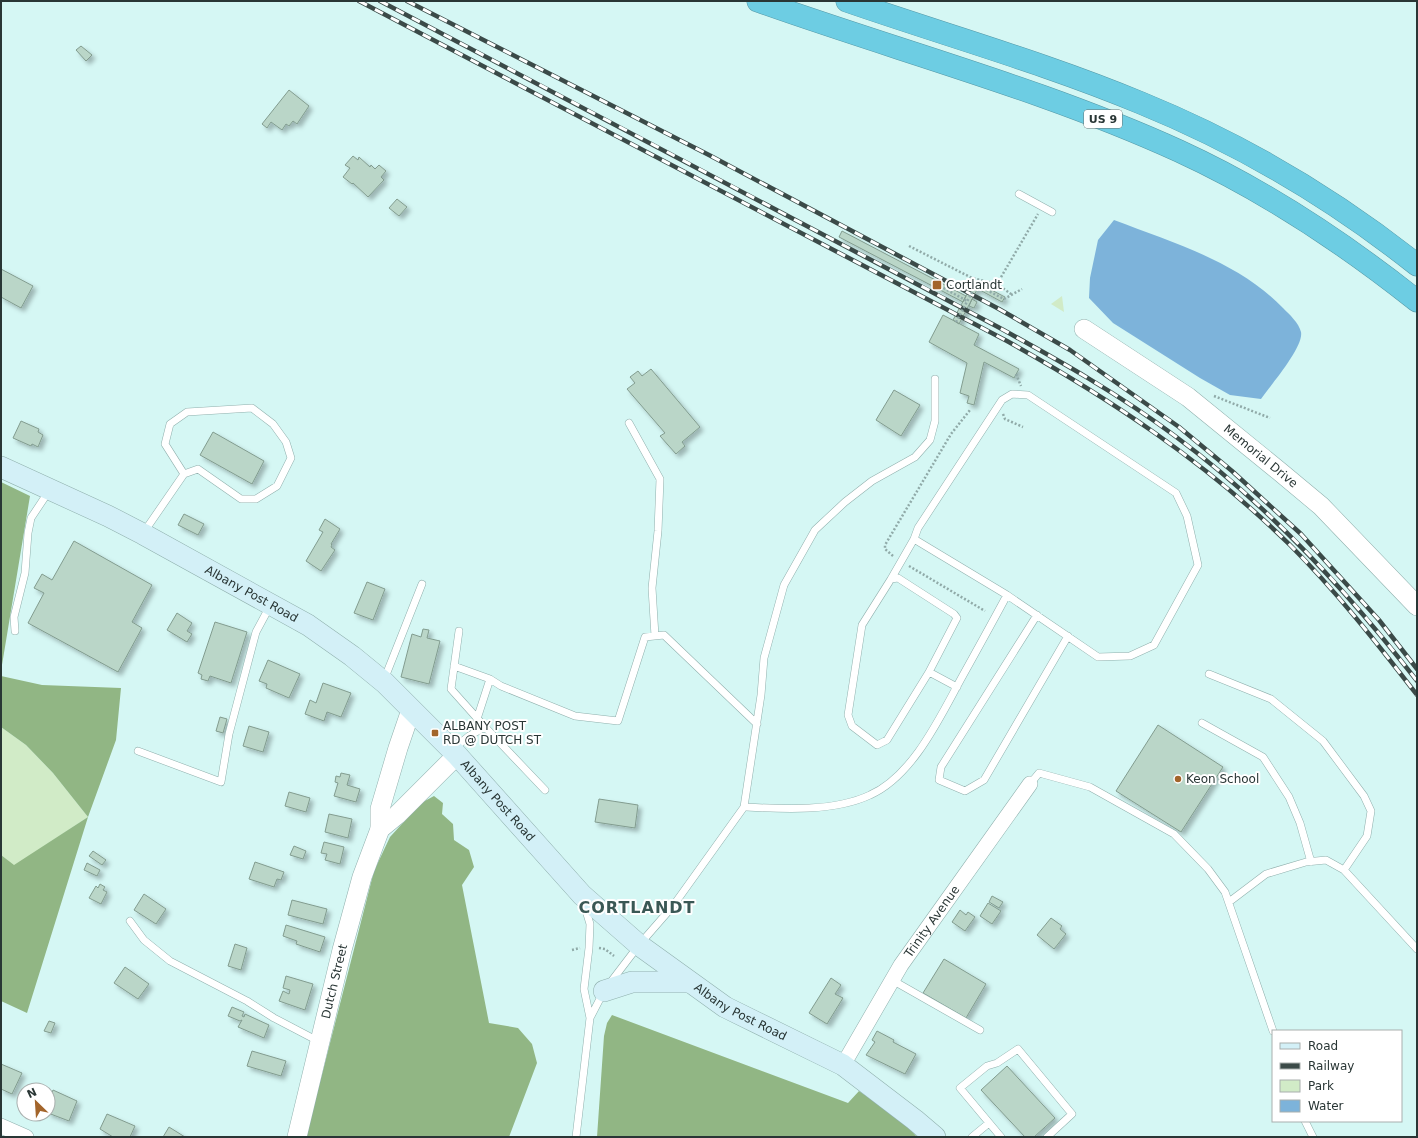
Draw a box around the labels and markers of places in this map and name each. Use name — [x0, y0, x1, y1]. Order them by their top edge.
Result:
place label: Cortlandt — [946, 278, 1002, 292]
marker: Cortlandt — [931, 279, 943, 291]
place label: ALBANY POST RD @ DUTCH ST — [443, 719, 542, 747]
marker: ALBANY POST RD @ DUTCH ST — [430, 728, 440, 738]
place label: Keon School — [1186, 772, 1259, 786]
marker: Keon School — [1173, 774, 1183, 784]

